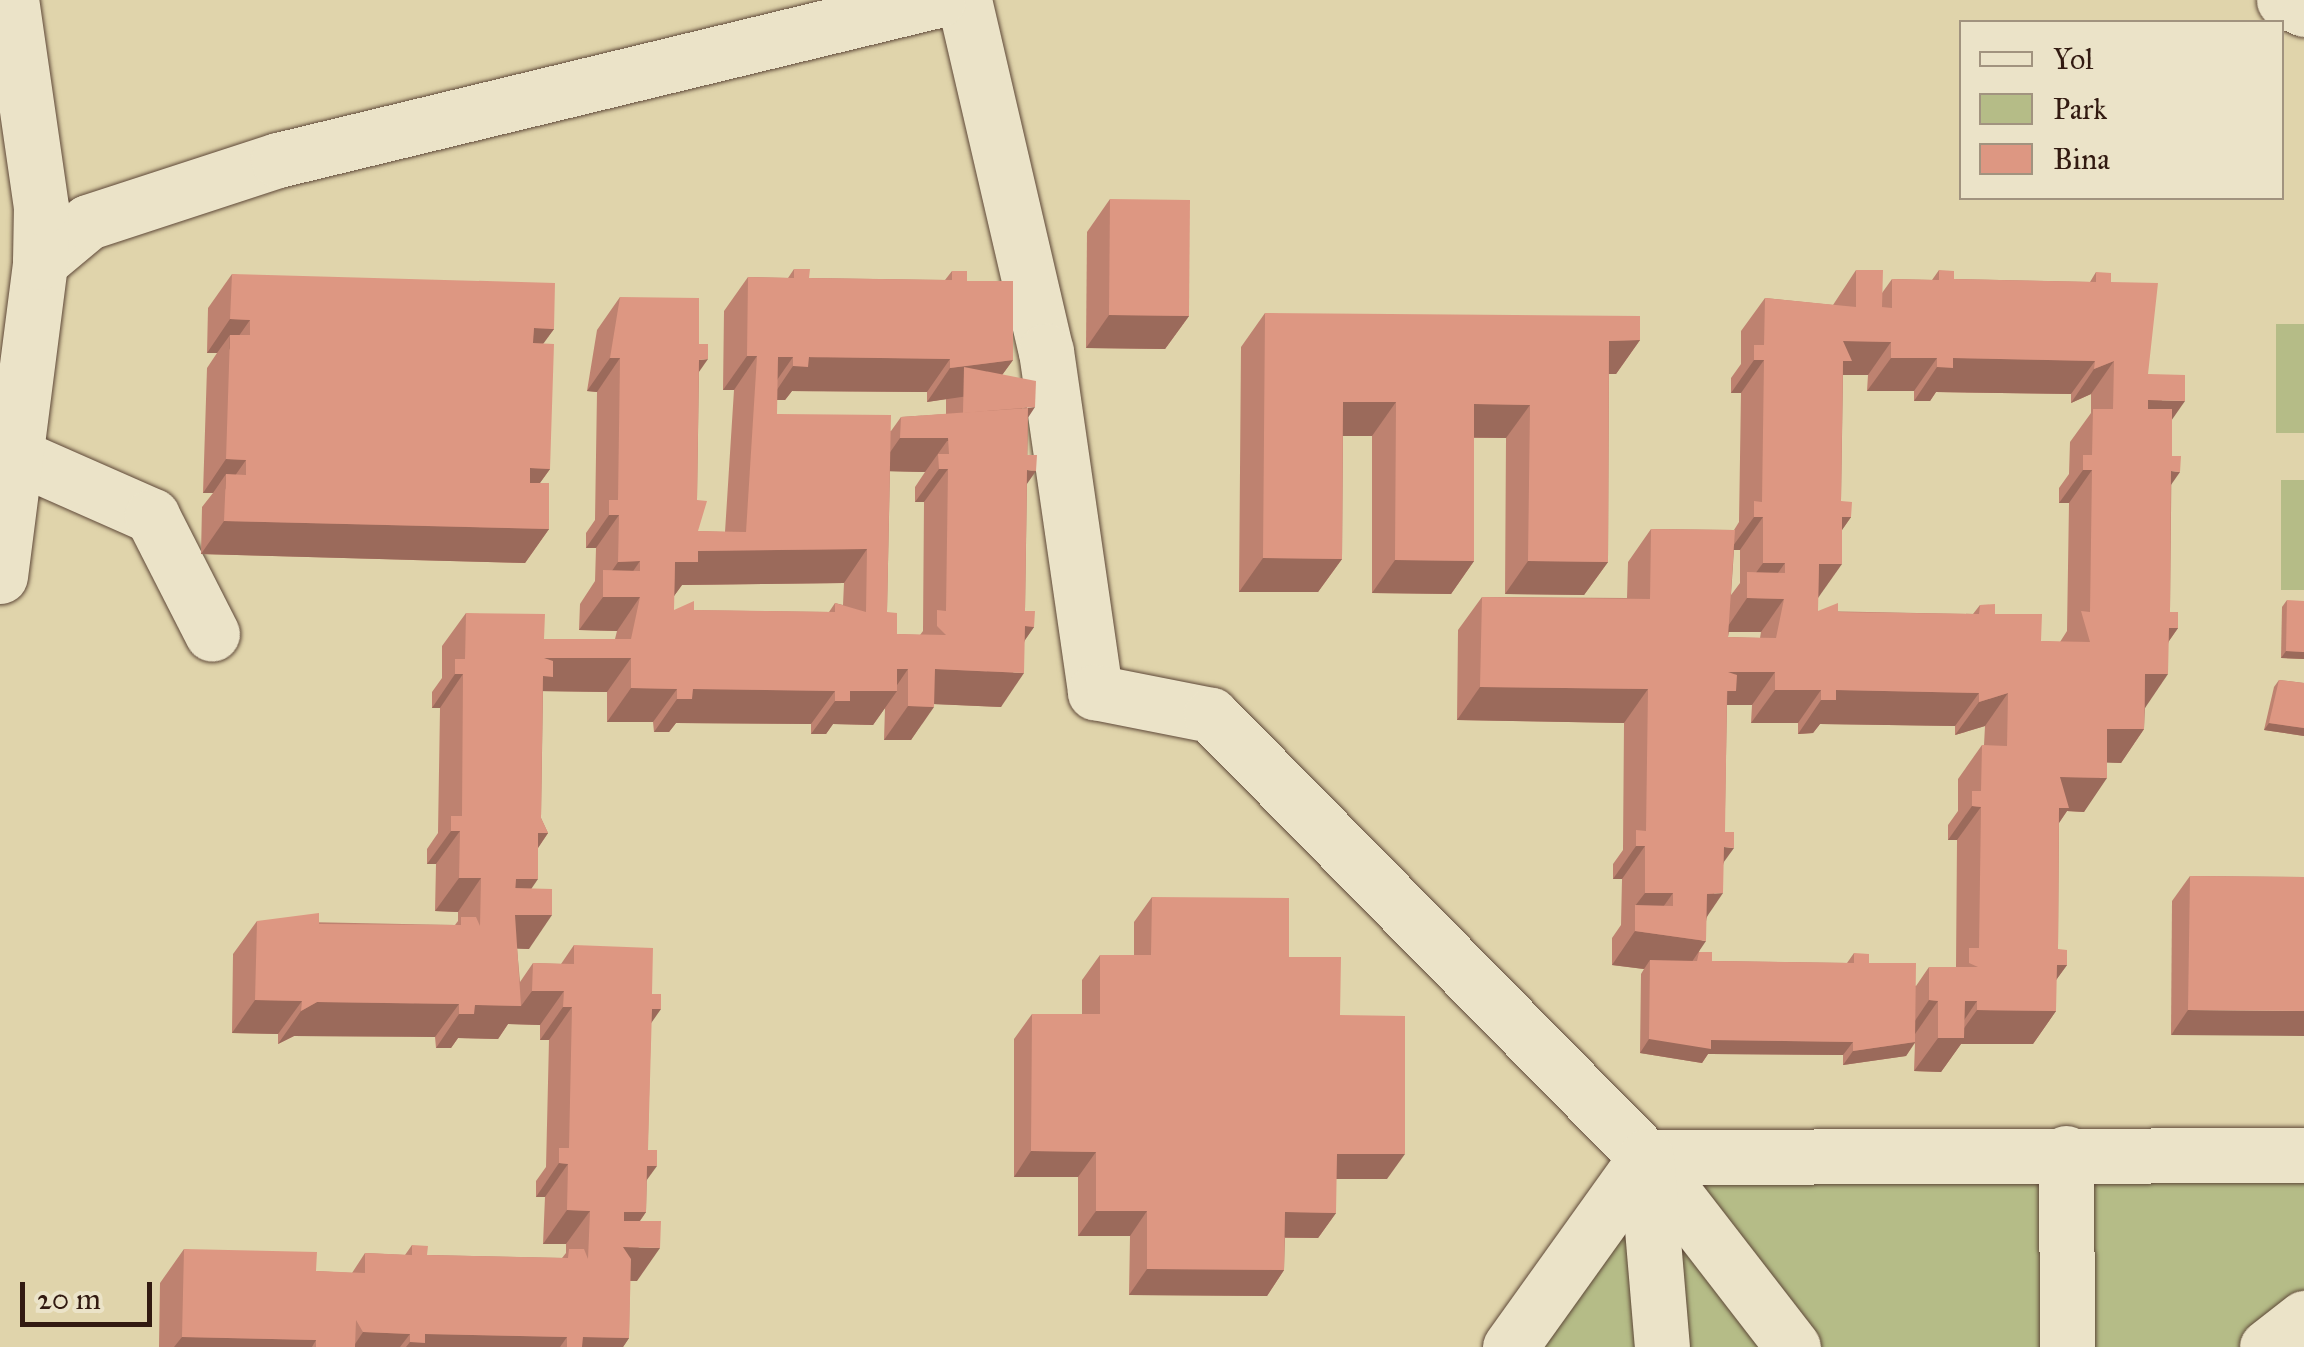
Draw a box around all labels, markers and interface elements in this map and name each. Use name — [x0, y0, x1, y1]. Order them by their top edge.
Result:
legend — [1959, 20, 2284, 200]
text: Yol — [2053, 41, 2093, 77]
text: Park — [2053, 91, 2107, 127]
text: Bina — [2053, 141, 2110, 177]
scale bar — [25, 1262, 158, 1324]
text: 20 m — [37, 1281, 101, 1317]

